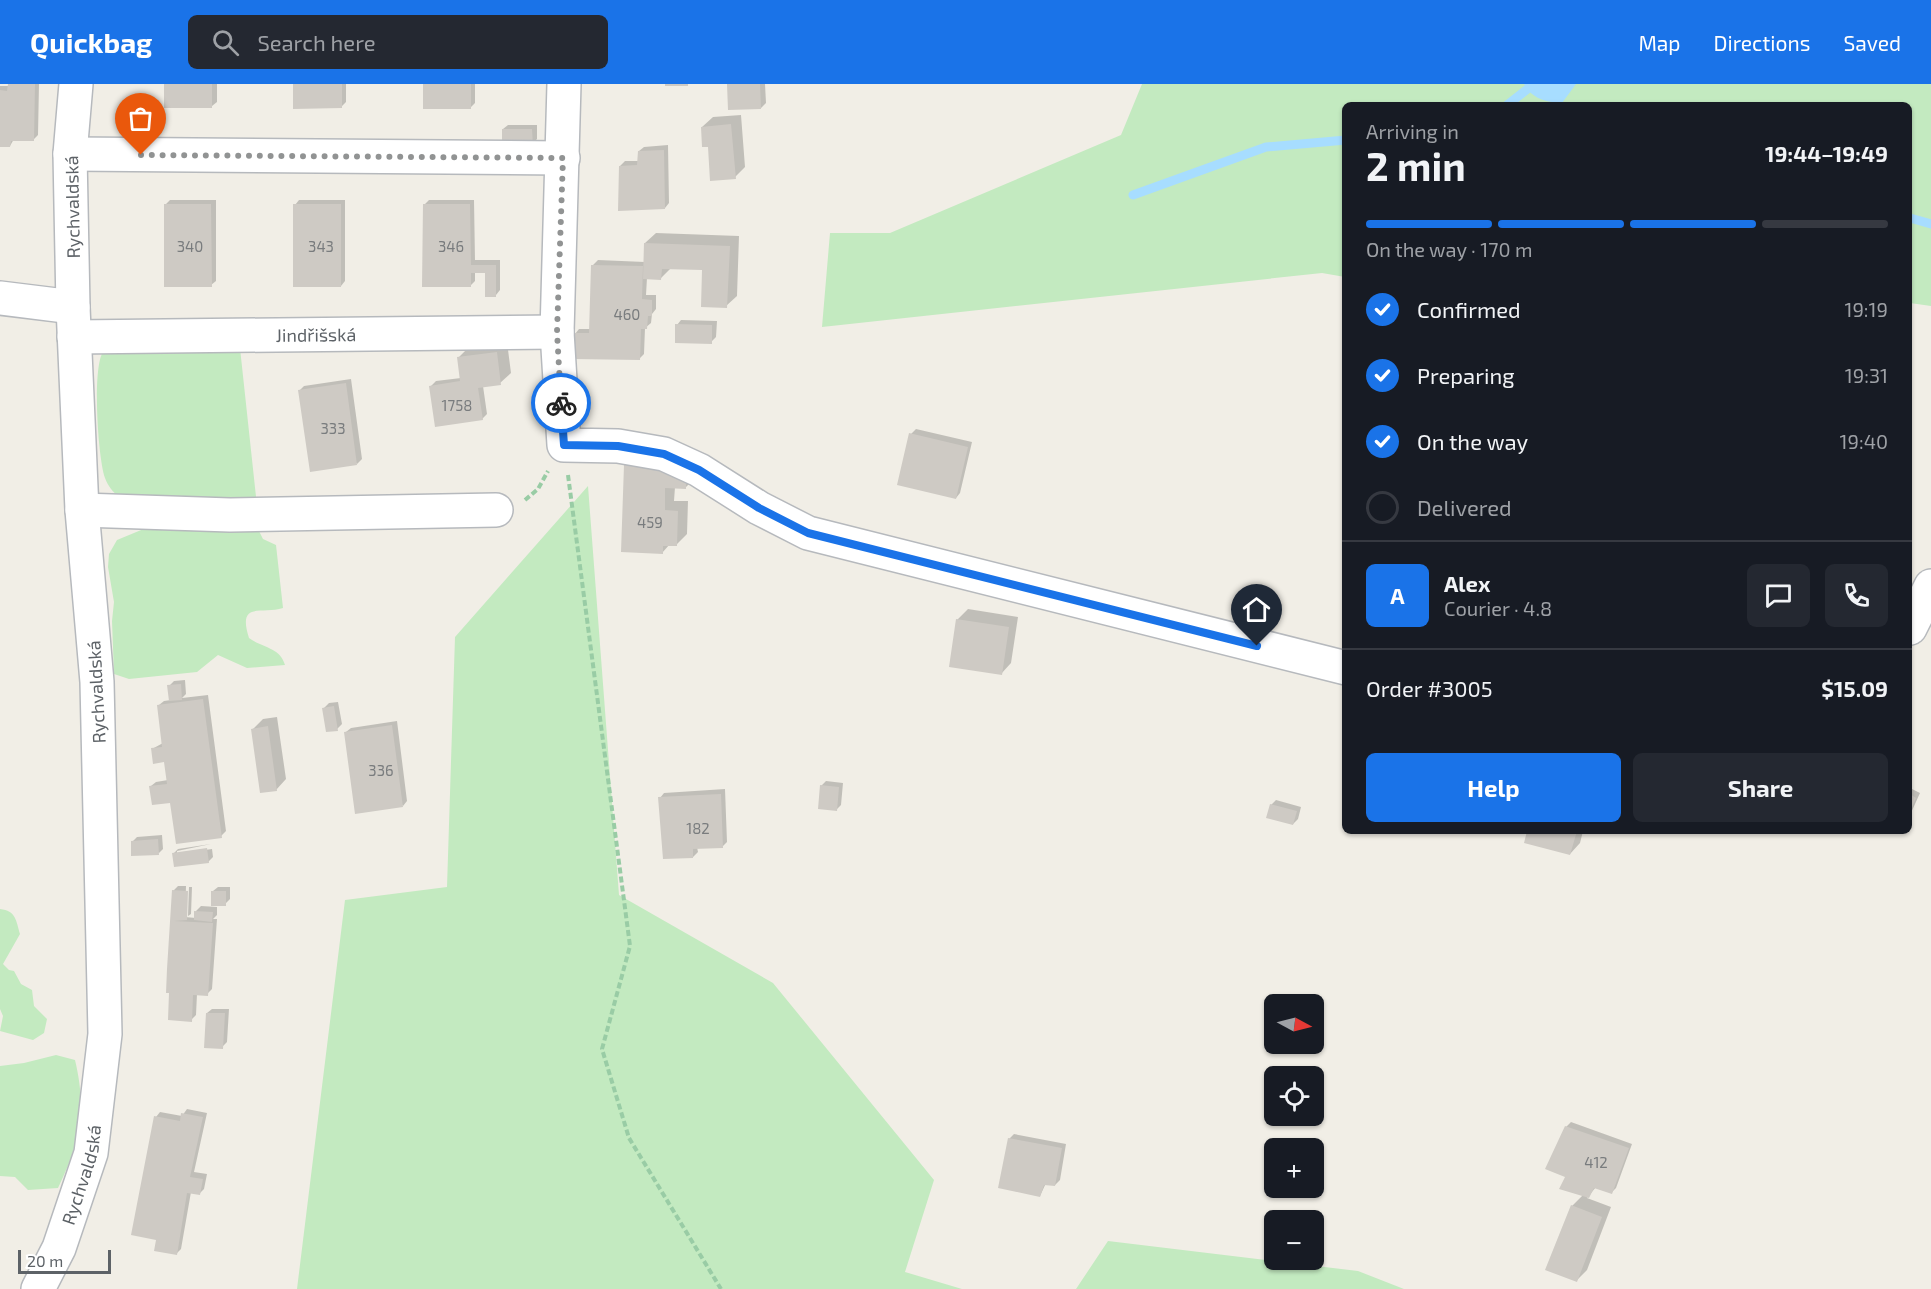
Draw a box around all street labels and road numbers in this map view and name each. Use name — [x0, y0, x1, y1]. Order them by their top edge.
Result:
street label: Rychvaldská — [60, 155, 84, 259]
street label: Jindřišská — [276, 323, 356, 346]
street label: Rychvaldská — [82, 640, 110, 744]
street label: Rychvaldská — [57, 1124, 105, 1227]

